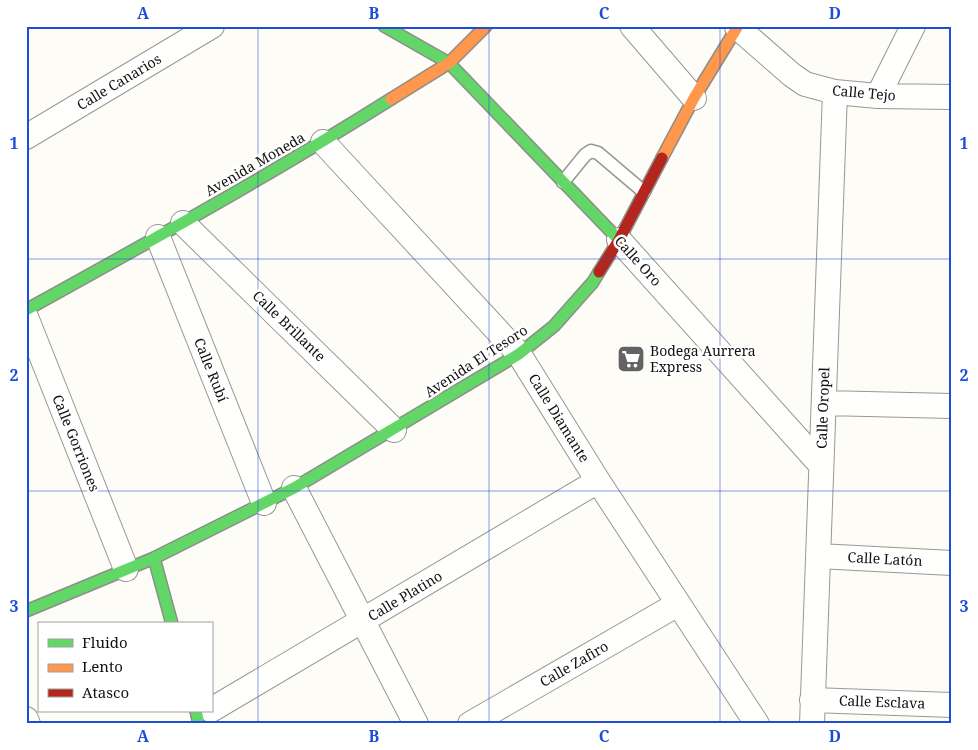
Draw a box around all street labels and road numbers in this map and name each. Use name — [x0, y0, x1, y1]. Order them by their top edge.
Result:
street label: Calle Canarios — [73, 49, 164, 114]
street label: Calle Tejo — [831, 80, 897, 105]
street label: Avenida Moneda — [201, 127, 308, 200]
street label: Calle Oro — [611, 232, 666, 290]
street label: Calle Brillante — [249, 286, 330, 365]
street label: Avenida El Tesoro — [420, 320, 531, 401]
street label: Calle Rubí — [190, 335, 233, 405]
street label: Calle Oropel — [812, 366, 833, 449]
street label: Calle Diamante — [525, 370, 594, 466]
street label: Calle Gorriones — [48, 392, 105, 494]
street label: Calle Latón — [847, 547, 923, 570]
street label: Calle Platino — [364, 566, 445, 625]
street label: Calle Zafiro — [536, 636, 612, 691]
street label: Calle Esclava — [839, 690, 926, 713]

